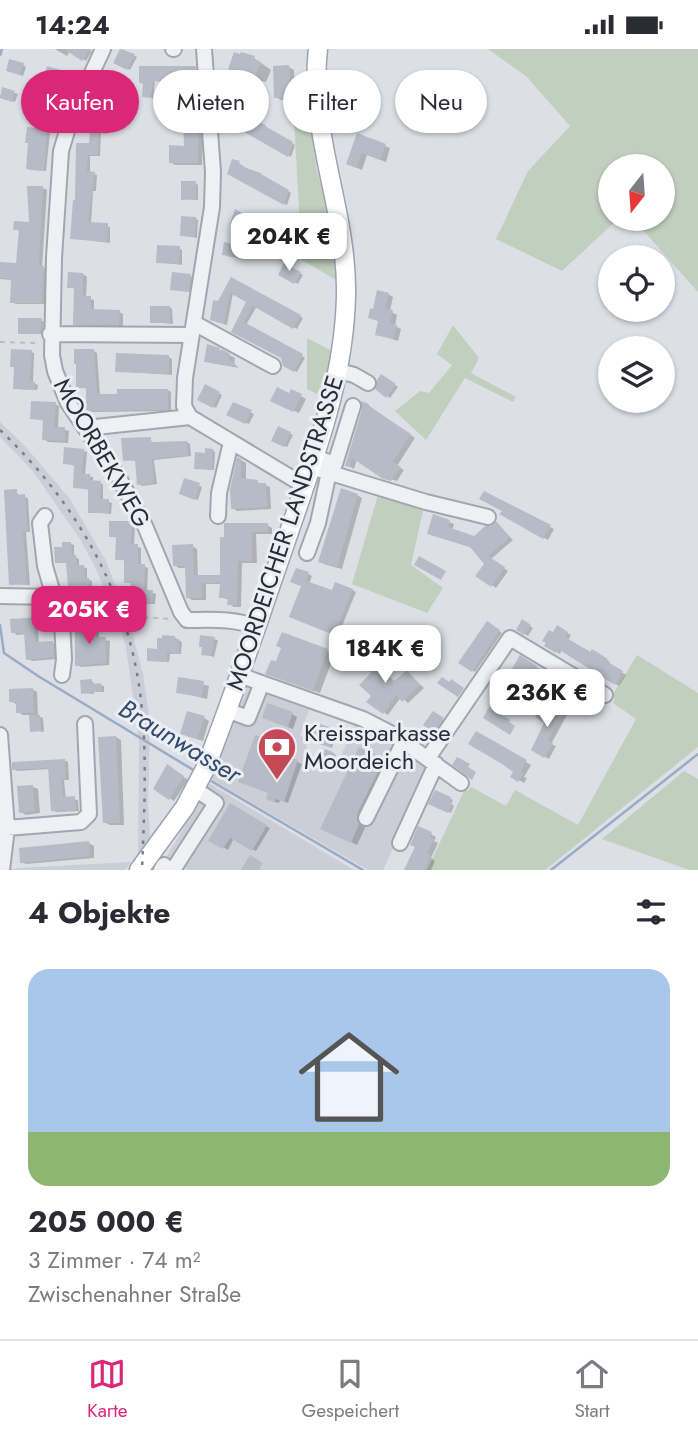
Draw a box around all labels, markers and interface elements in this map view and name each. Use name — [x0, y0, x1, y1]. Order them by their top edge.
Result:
text: 14:24 — [35, 6, 110, 44]
chip: Kaufen — [21, 70, 139, 133]
chip: Mieten — [153, 70, 269, 133]
chip: Filter — [283, 70, 381, 133]
chip: Neu — [395, 70, 487, 133]
north arrow — [598, 154, 676, 231]
map controls — [598, 154, 675, 413]
pin: 204K € — [232, 213, 346, 273]
text: 204K € — [247, 219, 331, 253]
button: locate — [598, 245, 675, 322]
button: layers — [598, 336, 675, 413]
street label: MOORDEICHER LANDSTRASSE — [217, 371, 352, 695]
street label: MOORBEKWEG — [45, 372, 159, 534]
pin: 205K € — [32, 587, 146, 646]
text: 205K € — [47, 592, 131, 626]
pin: 184K € — [328, 625, 442, 685]
text: 184K € — [345, 631, 425, 665]
pin: 236K € — [490, 669, 604, 729]
text: 236K € — [506, 675, 588, 709]
water label: Braunwasser — [111, 689, 250, 793]
place label: Kreissparkasse Moordeich — [304, 715, 451, 778]
bank icon: Kreissparkasse Moordeich — [256, 726, 298, 781]
text: 4 Objekte — [28, 891, 170, 934]
icon: filters — [632, 893, 670, 931]
icon: home — [286, 1014, 412, 1140]
text: 205 000 € — [28, 1200, 184, 1243]
text: 3 Zimmer · 74 m² — [28, 1243, 201, 1277]
text: Zwischenahner Straße — [28, 1277, 241, 1311]
tab: Karte — [87, 1355, 128, 1424]
tab: Gespeichert — [302, 1355, 399, 1424]
tab: Start — [573, 1355, 611, 1424]

